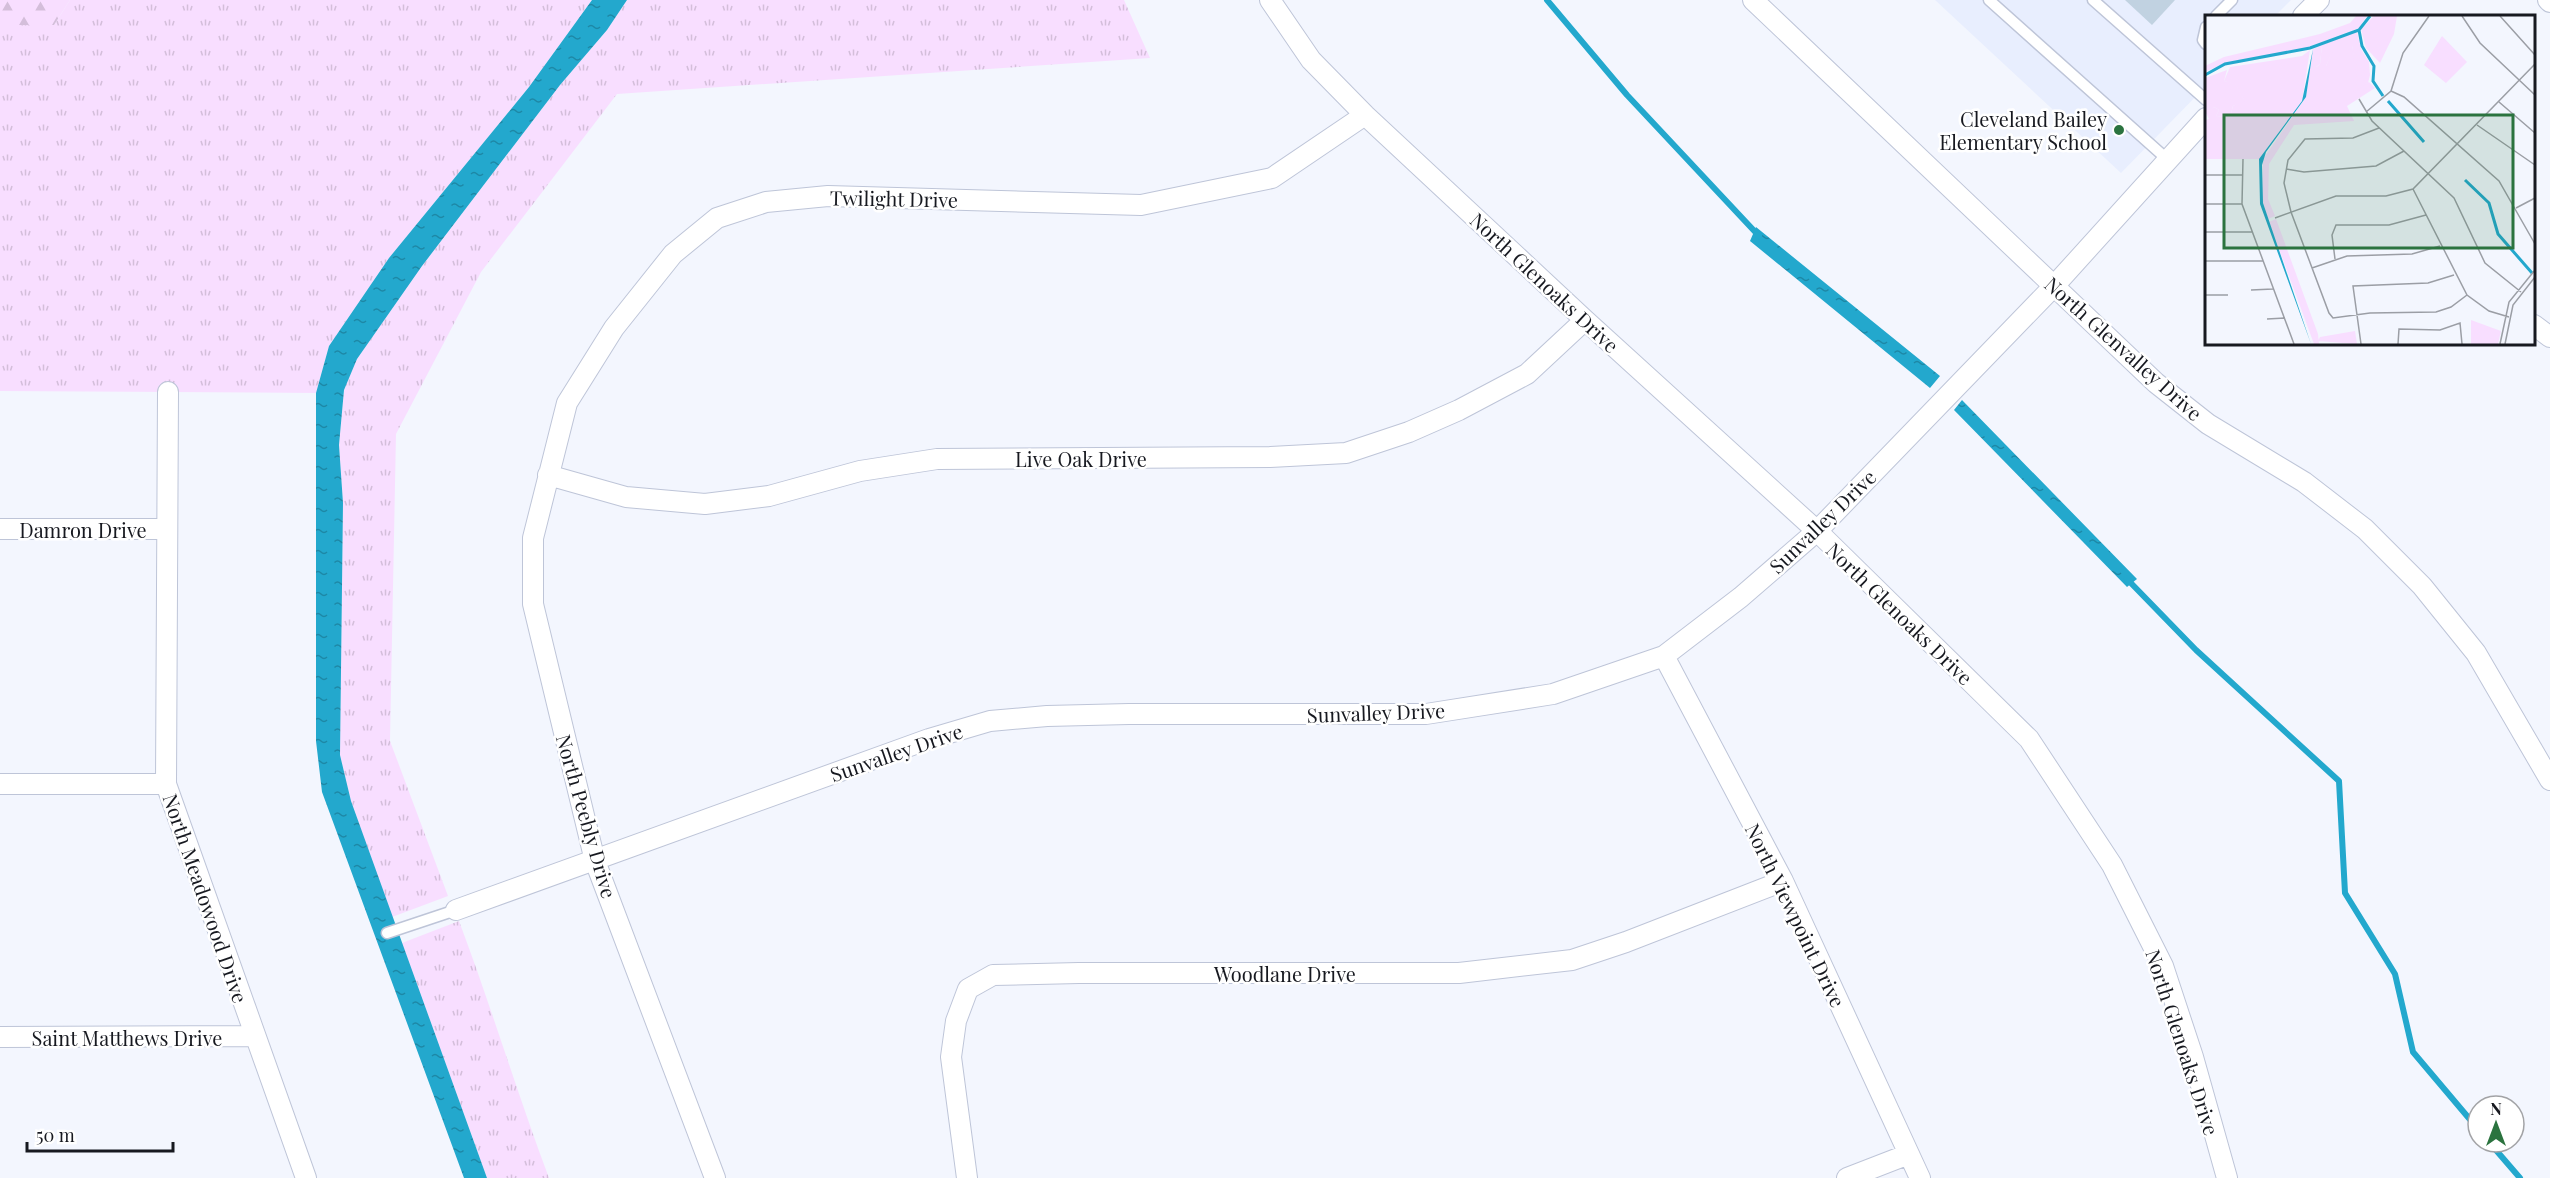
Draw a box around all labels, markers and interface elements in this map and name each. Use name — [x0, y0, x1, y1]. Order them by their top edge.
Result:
inset map — [2205, 15, 2535, 345]
place label: Cleveland Bailey Elementary School — [1939, 105, 2107, 155]
marker: Cleveland Bailey Elementary School — [2112, 123, 2126, 137]
street label: Twilight Drive — [830, 183, 958, 213]
street label: North Glenoaks Drive — [1465, 206, 1625, 358]
street label: North Glenvalley Drive — [2040, 270, 2208, 426]
street label: Live Oak Drive — [1015, 445, 1147, 472]
street label: Sunvalley Drive — [1763, 463, 1881, 579]
street label: Damron Drive — [19, 516, 147, 543]
street label: North Glenoaks Drive — [1821, 536, 1979, 690]
street label: Sunvalley Drive — [1306, 696, 1446, 728]
street label: Sunvalley Drive — [826, 717, 966, 787]
street label: North Peebly Drive — [551, 731, 623, 901]
street label: North Meadowood Drive — [157, 790, 255, 1006]
street label: North Viewpoint Drive — [1740, 819, 1852, 1011]
street label: North Glenoaks Drive — [2140, 946, 2226, 1138]
street label: Woodlane Drive — [1213, 960, 1356, 987]
street label: Saint Matthews Drive — [32, 1024, 222, 1051]
north arrow — [2466, 1094, 2526, 1154]
text: N — [2490, 1098, 2502, 1119]
scale bar — [27, 1115, 172, 1153]
text: 50 m — [36, 1123, 75, 1147]

